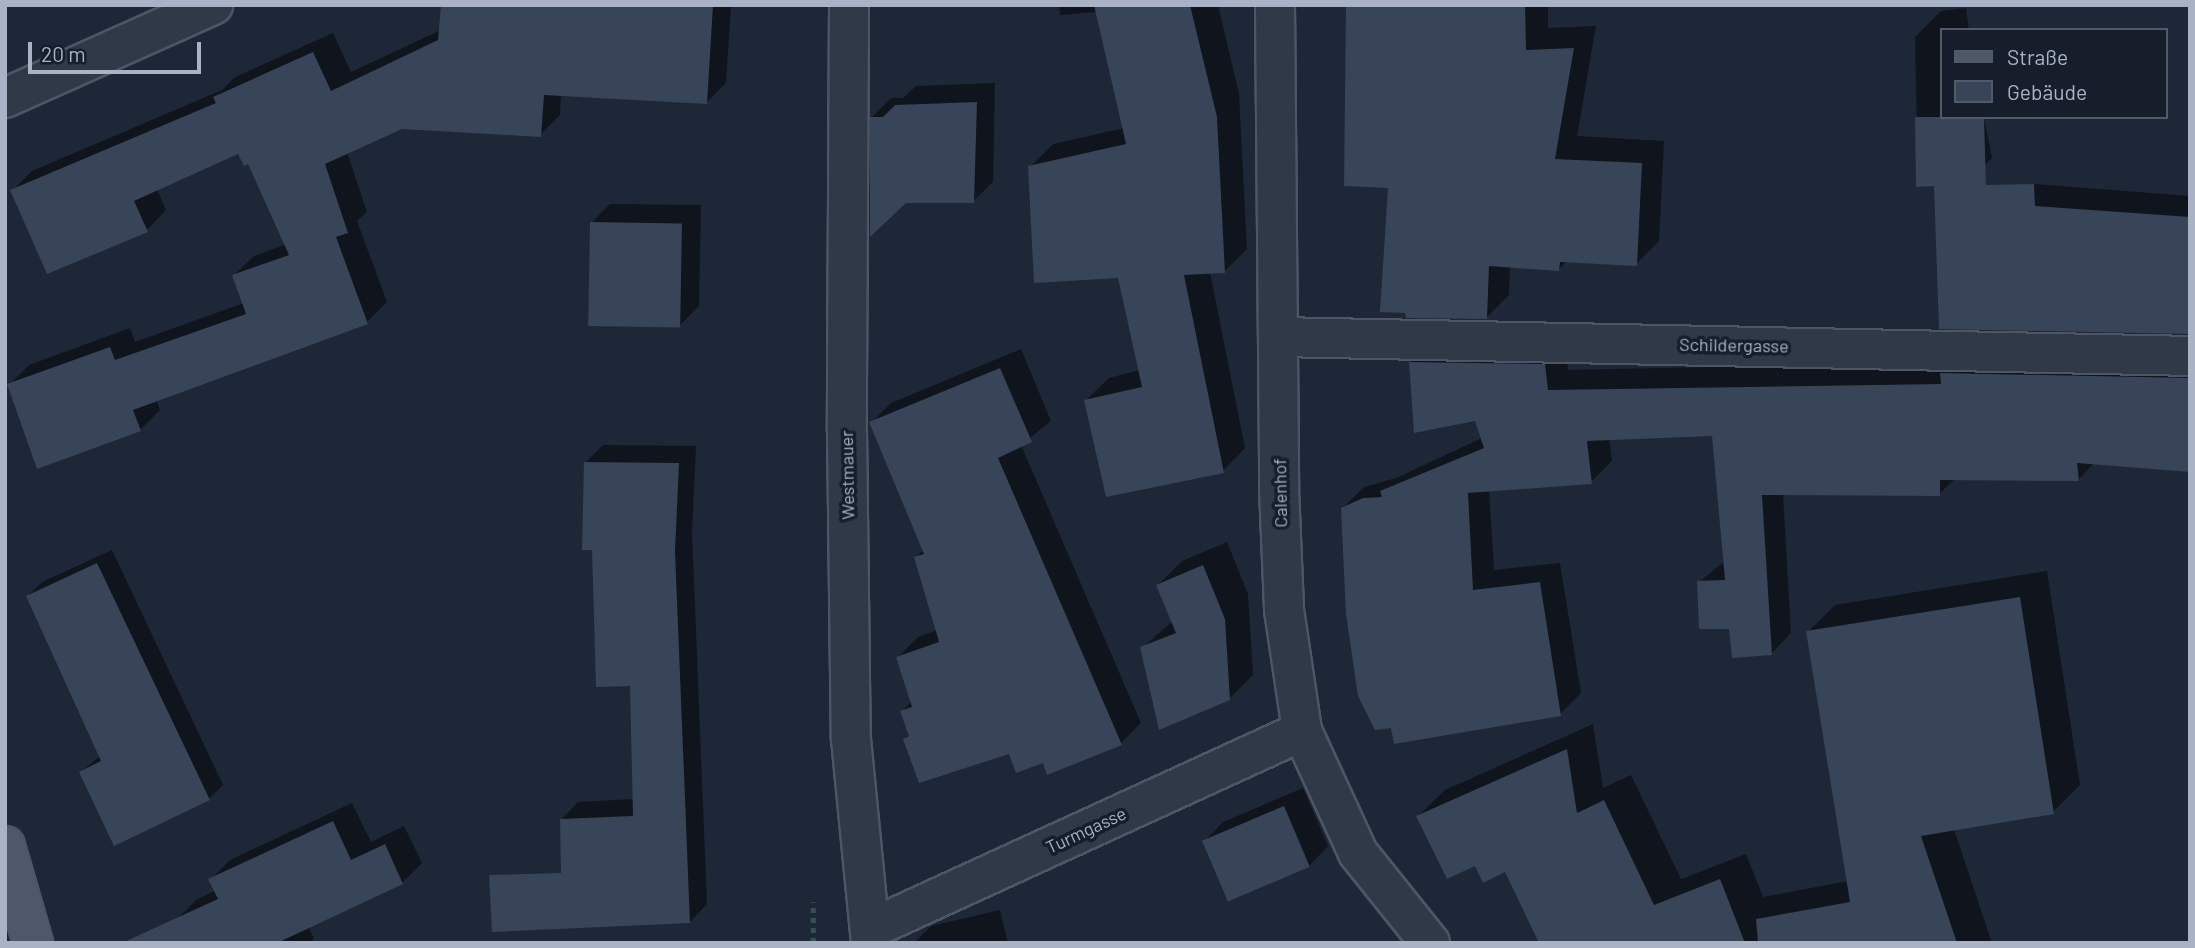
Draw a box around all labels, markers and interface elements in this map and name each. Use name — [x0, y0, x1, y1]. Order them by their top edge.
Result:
scale bar — [32, 28, 205, 72]
legend — [1940, 28, 2167, 119]
text: 20 m — [41, 41, 86, 66]
text: Straße — [2007, 44, 2068, 69]
text: Gebäude — [2007, 79, 2087, 104]
street label: Schildergasse — [1679, 333, 1789, 357]
street label: Westmauer — [835, 430, 859, 520]
street label: Calenhof — [1269, 458, 1291, 528]
street label: Turmgasse — [1042, 802, 1130, 858]

